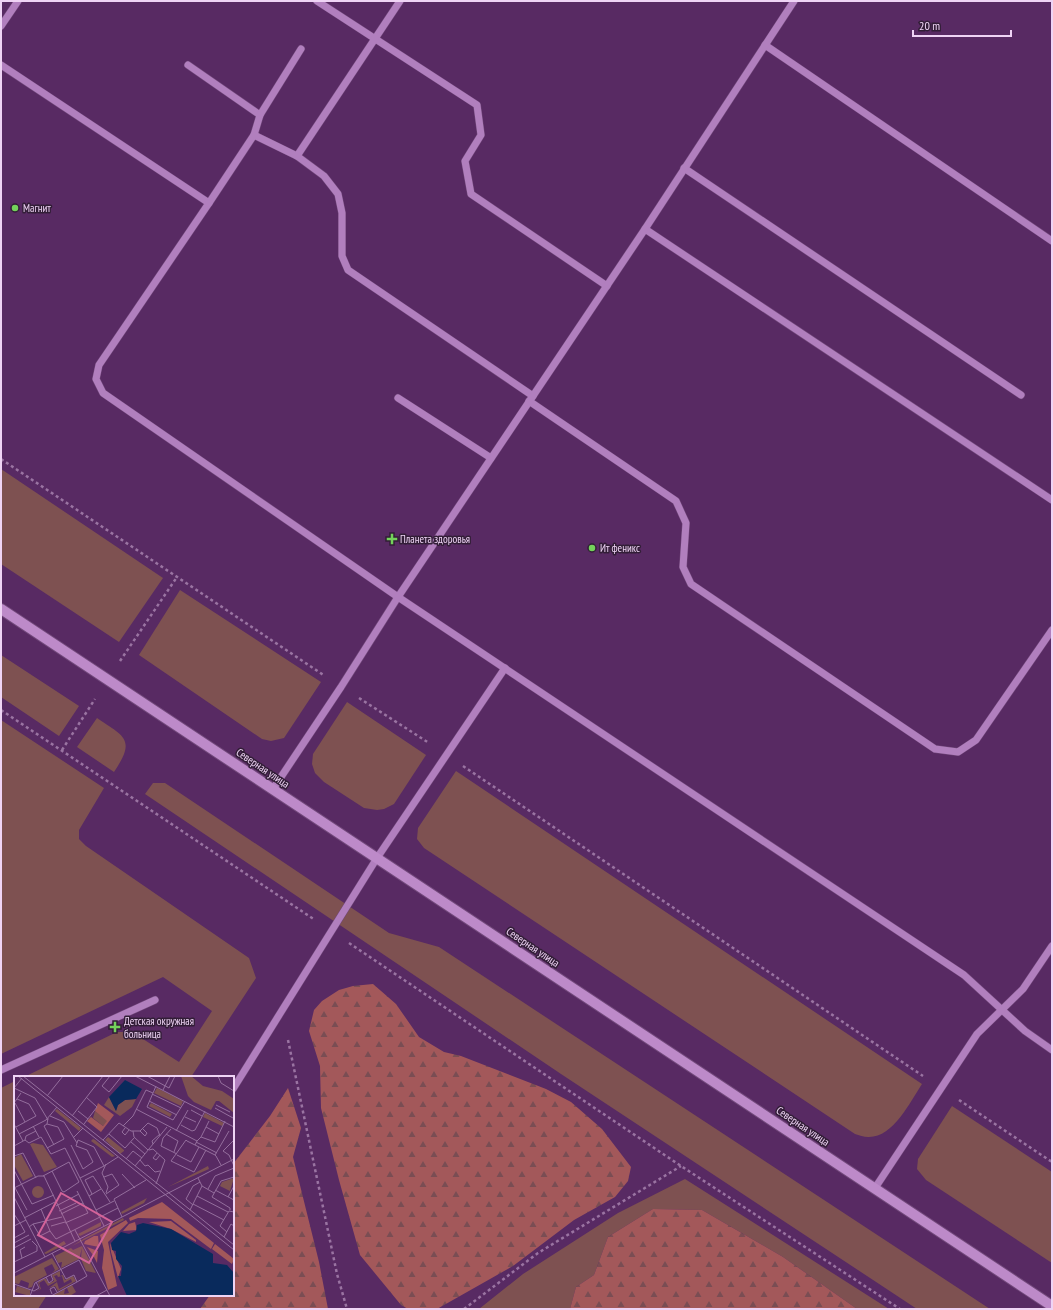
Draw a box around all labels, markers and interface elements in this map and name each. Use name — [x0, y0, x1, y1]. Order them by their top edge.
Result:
scale bar — [913, 12, 1011, 38]
text: 20 m — [919, 18, 940, 33]
place label: Магнит — [23, 201, 51, 215]
marker: Магнит — [10, 203, 20, 213]
place label: Планета здоровья — [400, 532, 470, 546]
marker: Планета здоровья — [387, 534, 397, 544]
place label: Ит феникс — [600, 541, 640, 555]
marker: Ит феникс — [587, 543, 597, 553]
street label: Северная улица — [234, 745, 292, 791]
street label: Северная улица — [504, 924, 562, 970]
place label: Детская окружная больница — [124, 1014, 194, 1041]
marker: Детская окружная больница — [109, 1021, 121, 1033]
inset map — [14, 1076, 234, 1296]
street label: Северная улица — [774, 1103, 832, 1149]

